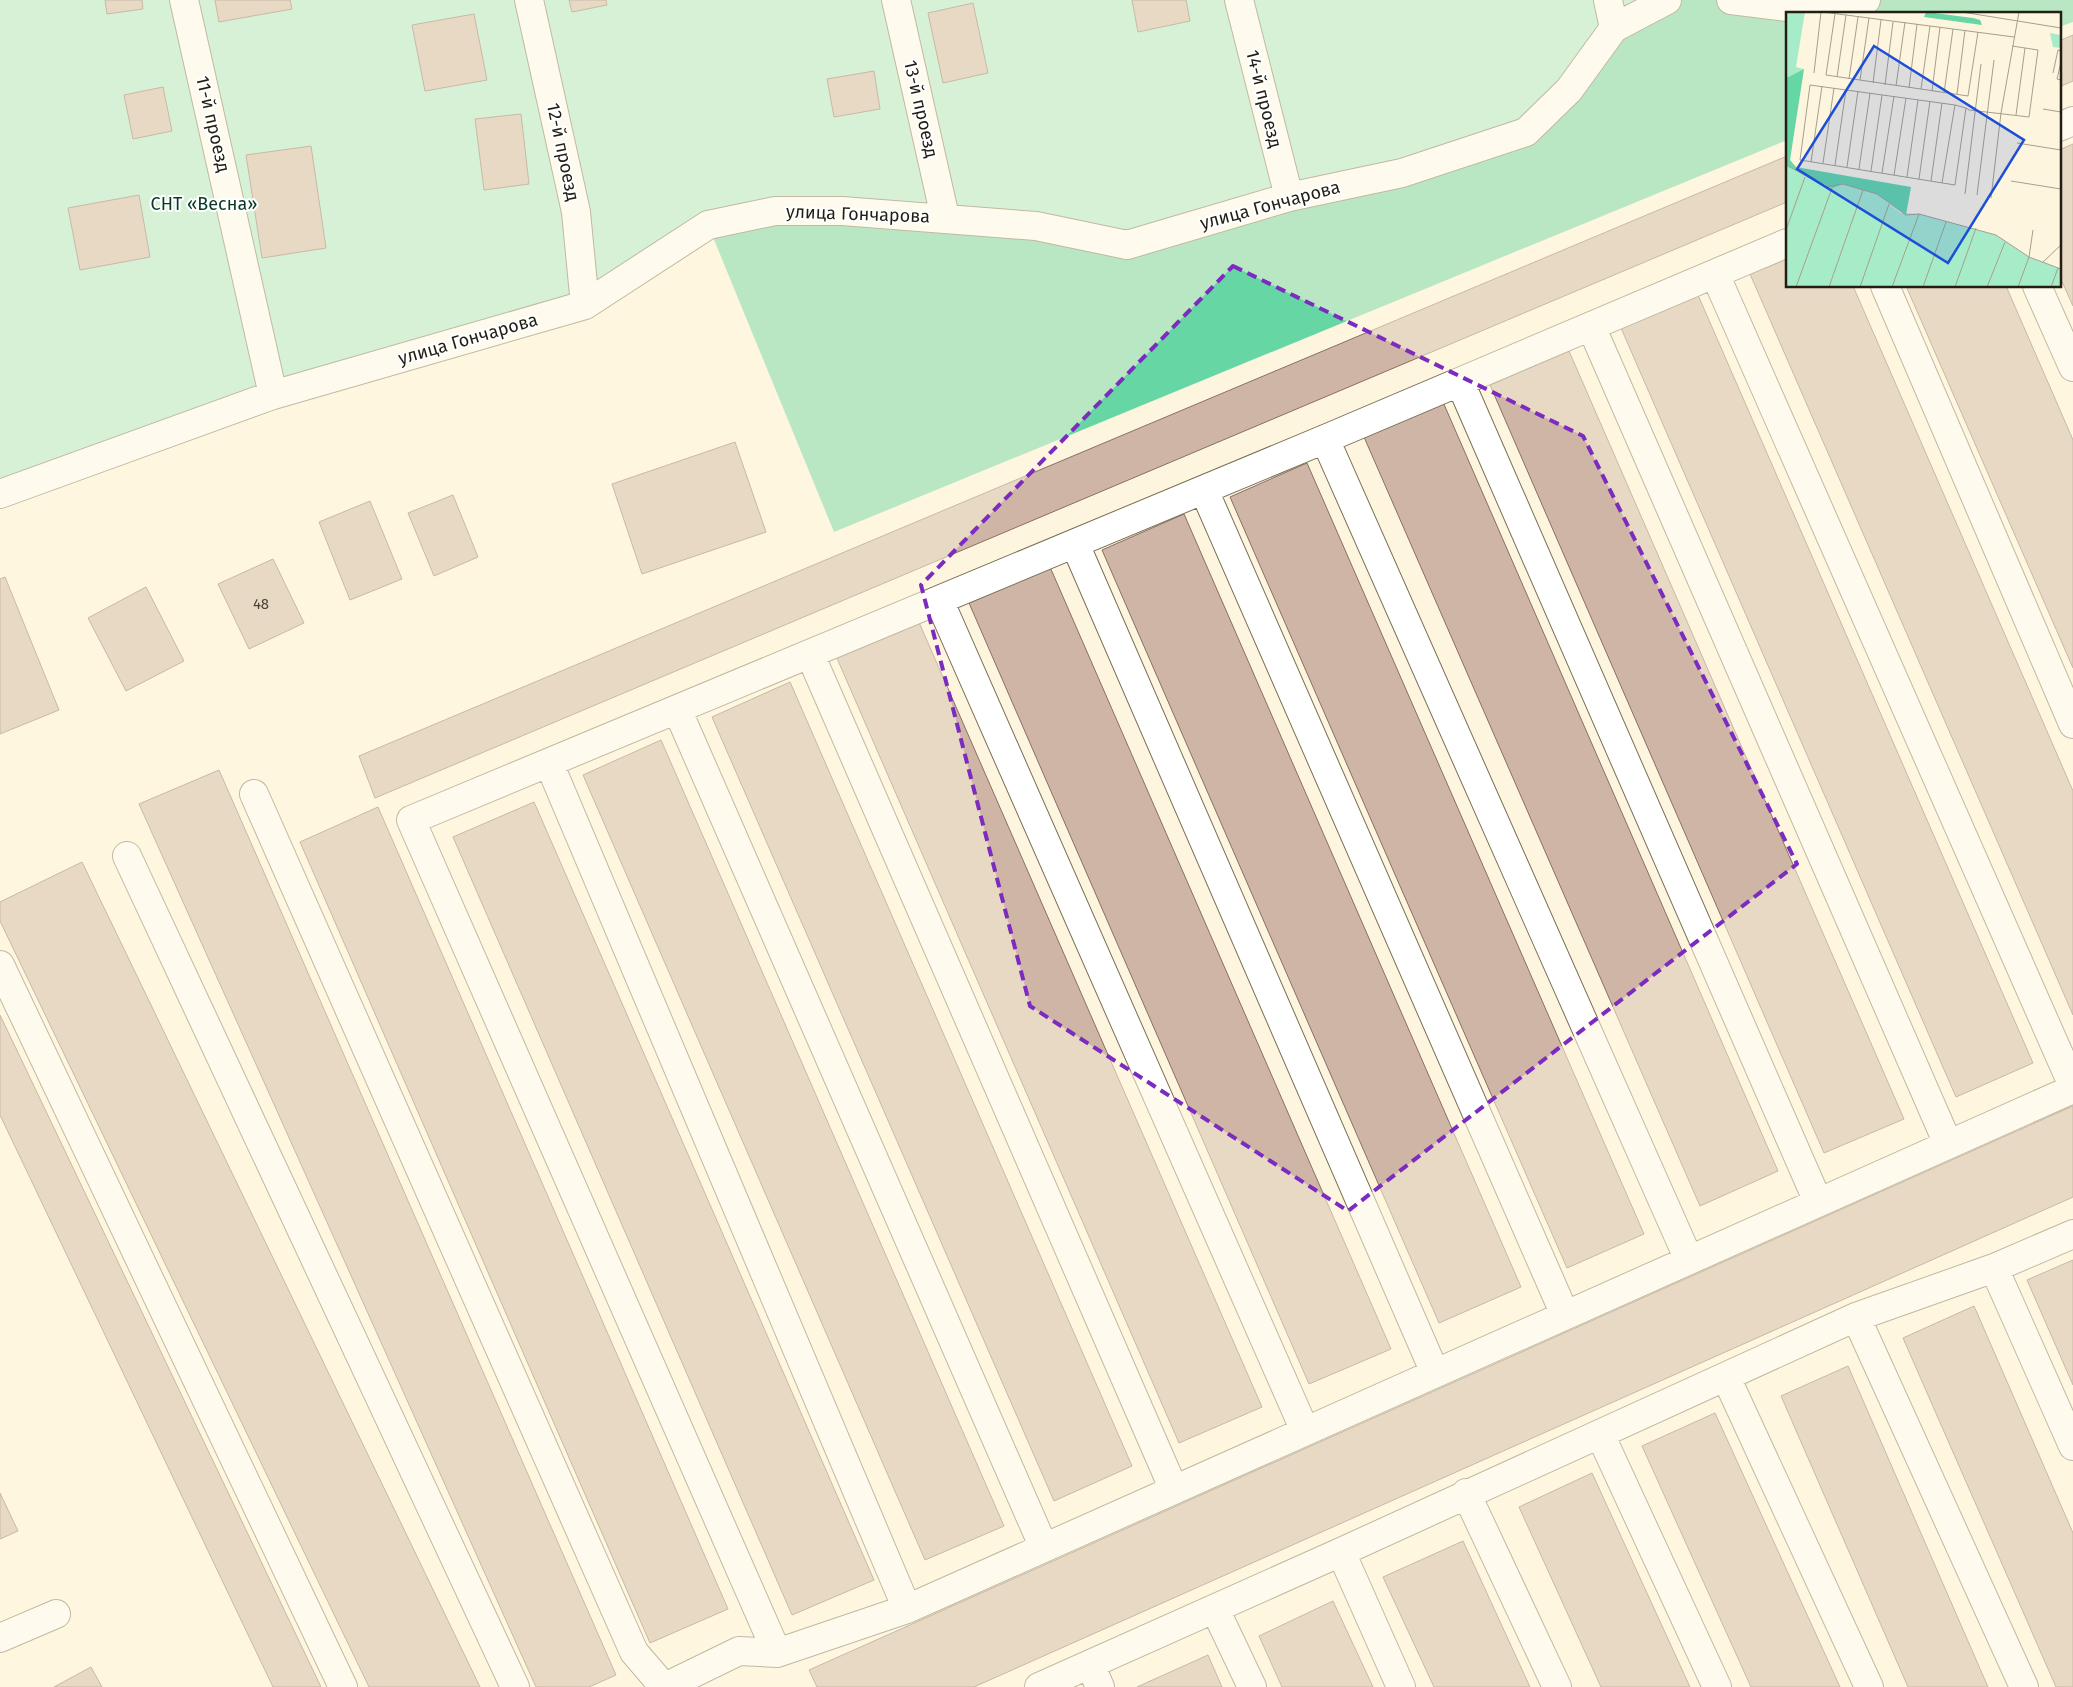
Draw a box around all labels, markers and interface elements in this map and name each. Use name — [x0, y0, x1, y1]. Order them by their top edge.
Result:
inset map — [1786, 12, 2060, 288]
street label: 14-й проезд — [1241, 48, 1287, 150]
street label: 13-й проезд — [899, 58, 943, 160]
street label: 11-й проезд — [191, 74, 235, 174]
street label: 12-й проезд — [542, 101, 584, 203]
street label: улица Гончарова — [1198, 176, 1342, 234]
park label: СНТ «Весна» — [151, 193, 257, 215]
street label: улица Гончарова — [786, 200, 930, 228]
street label: улица Гончарова — [396, 309, 540, 369]
house number: 48 — [253, 595, 269, 613]

